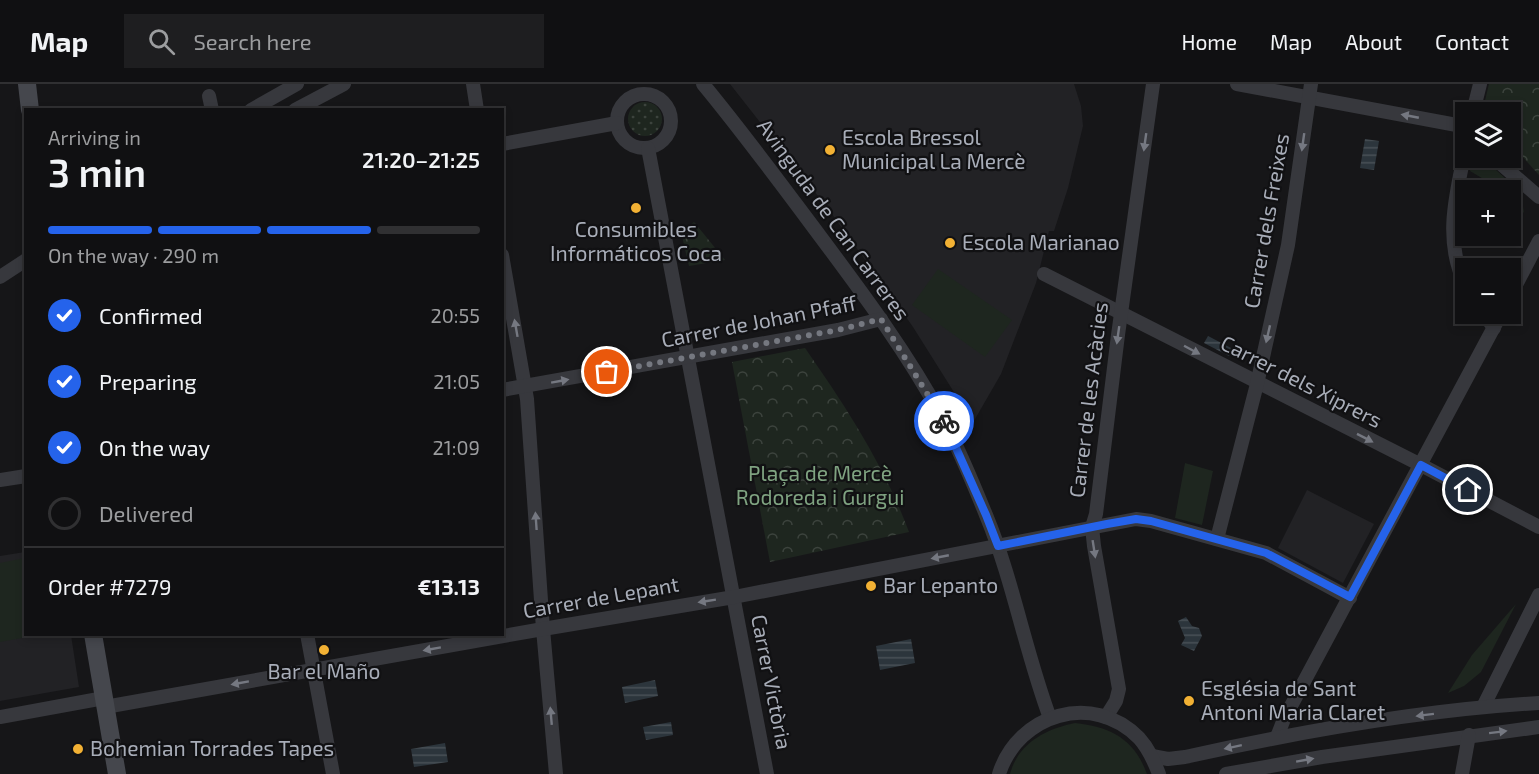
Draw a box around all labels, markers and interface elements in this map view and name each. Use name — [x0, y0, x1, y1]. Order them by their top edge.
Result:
search box — [124, 14, 544, 68]
text: Map — [30, 24, 88, 58]
icon: search — [145, 25, 178, 58]
text: Search here — [193, 28, 312, 54]
text: Home — [1181, 29, 1237, 54]
text: Map — [1270, 29, 1312, 54]
text: About — [1345, 29, 1402, 54]
text: Contact — [1435, 29, 1509, 54]
map controls — [1455, 102, 1521, 324]
button: layers — [1455, 102, 1521, 168]
one-way arrow — [1400, 111, 1419, 120]
street label: Avinguda de Can Carreres — [753, 114, 916, 325]
place label: Escola Bressol Municipal La Mercè — [842, 124, 1026, 173]
text: Arriving in — [48, 125, 141, 149]
street label: Carrer dels Freixes — [1238, 131, 1293, 310]
one-way arrow — [1140, 133, 1149, 152]
one-way arrow — [1299, 133, 1308, 152]
marker: Escola Bressol Municipal La Mercè — [823, 143, 837, 157]
text: 21:20–21:25 — [362, 146, 480, 172]
text: 3 min — [48, 148, 146, 195]
button: + — [1455, 180, 1521, 246]
marker: Consumibles Informáticos Coca — [629, 201, 643, 215]
place label: Consumibles Informáticos Coca — [550, 216, 722, 265]
place label: Escola Marianao — [962, 229, 1120, 254]
marker: Escola Marianao — [943, 236, 957, 250]
text: On the way · 290 m — [48, 243, 219, 267]
button: − — [1455, 258, 1521, 324]
street label: Carrer de Johan Pfaff — [659, 289, 859, 352]
icon: check — [48, 299, 81, 332]
street label: Carrer de les Acàcies — [1063, 301, 1112, 499]
text: Confirmed — [99, 302, 203, 328]
text: 20:55 — [431, 303, 480, 327]
one-way arrow — [511, 318, 520, 337]
one-way arrow — [1263, 324, 1273, 343]
one-way arrow — [1113, 326, 1123, 345]
street label: Carrer dels Xiprers — [1217, 329, 1386, 432]
one-way arrow — [1183, 345, 1200, 354]
pin — [581, 346, 632, 397]
icon: bag — [590, 355, 623, 388]
icon: check — [48, 365, 81, 398]
text: Preparing — [99, 368, 197, 394]
text: 21:05 — [433, 369, 480, 393]
one-way arrow — [551, 376, 570, 385]
courier — [914, 391, 974, 451]
icon: bike — [928, 405, 961, 438]
icon: check — [48, 431, 81, 464]
one-way arrow — [1357, 433, 1374, 443]
text: On the way — [99, 434, 210, 460]
text: 21:09 — [433, 435, 480, 459]
park label: Plaça de Mercè Rodoreda i Gurgui — [736, 460, 904, 509]
pin — [1442, 464, 1493, 515]
icon: home — [1451, 473, 1484, 506]
text: Delivered — [99, 500, 194, 526]
one-way arrow — [531, 512, 540, 531]
one-way arrow — [1090, 540, 1099, 559]
one-way arrow — [930, 553, 949, 562]
street label: Carrer de Lepant — [521, 570, 681, 623]
place label: Bar Lepanto — [883, 572, 998, 597]
text: Order #7279 — [48, 573, 172, 599]
text: €13.13 — [418, 573, 480, 599]
marker: Bar Lepanto — [864, 579, 878, 593]
one-way arrow — [697, 597, 716, 606]
street label: Carrer Victòria — [747, 612, 798, 751]
marker: Bar el Maño — [317, 643, 331, 657]
one-way arrow — [423, 645, 442, 654]
place label: Bar el Maño — [268, 658, 380, 683]
place label: Església de Sant Antoni Maria Claret — [1201, 675, 1385, 724]
one-way arrow — [231, 679, 250, 688]
marker: Església de Sant Antoni Maria Claret — [1182, 694, 1196, 708]
one-way arrow — [546, 706, 556, 725]
one-way arrow — [1416, 710, 1435, 720]
one-way arrow — [1488, 727, 1507, 736]
place label: Bohemian Torrades Tapes — [90, 735, 334, 760]
marker: Bohemian Torrades Tapes — [71, 742, 85, 756]
one-way arrow — [1224, 742, 1242, 752]
one-way arrow — [1295, 755, 1314, 764]

